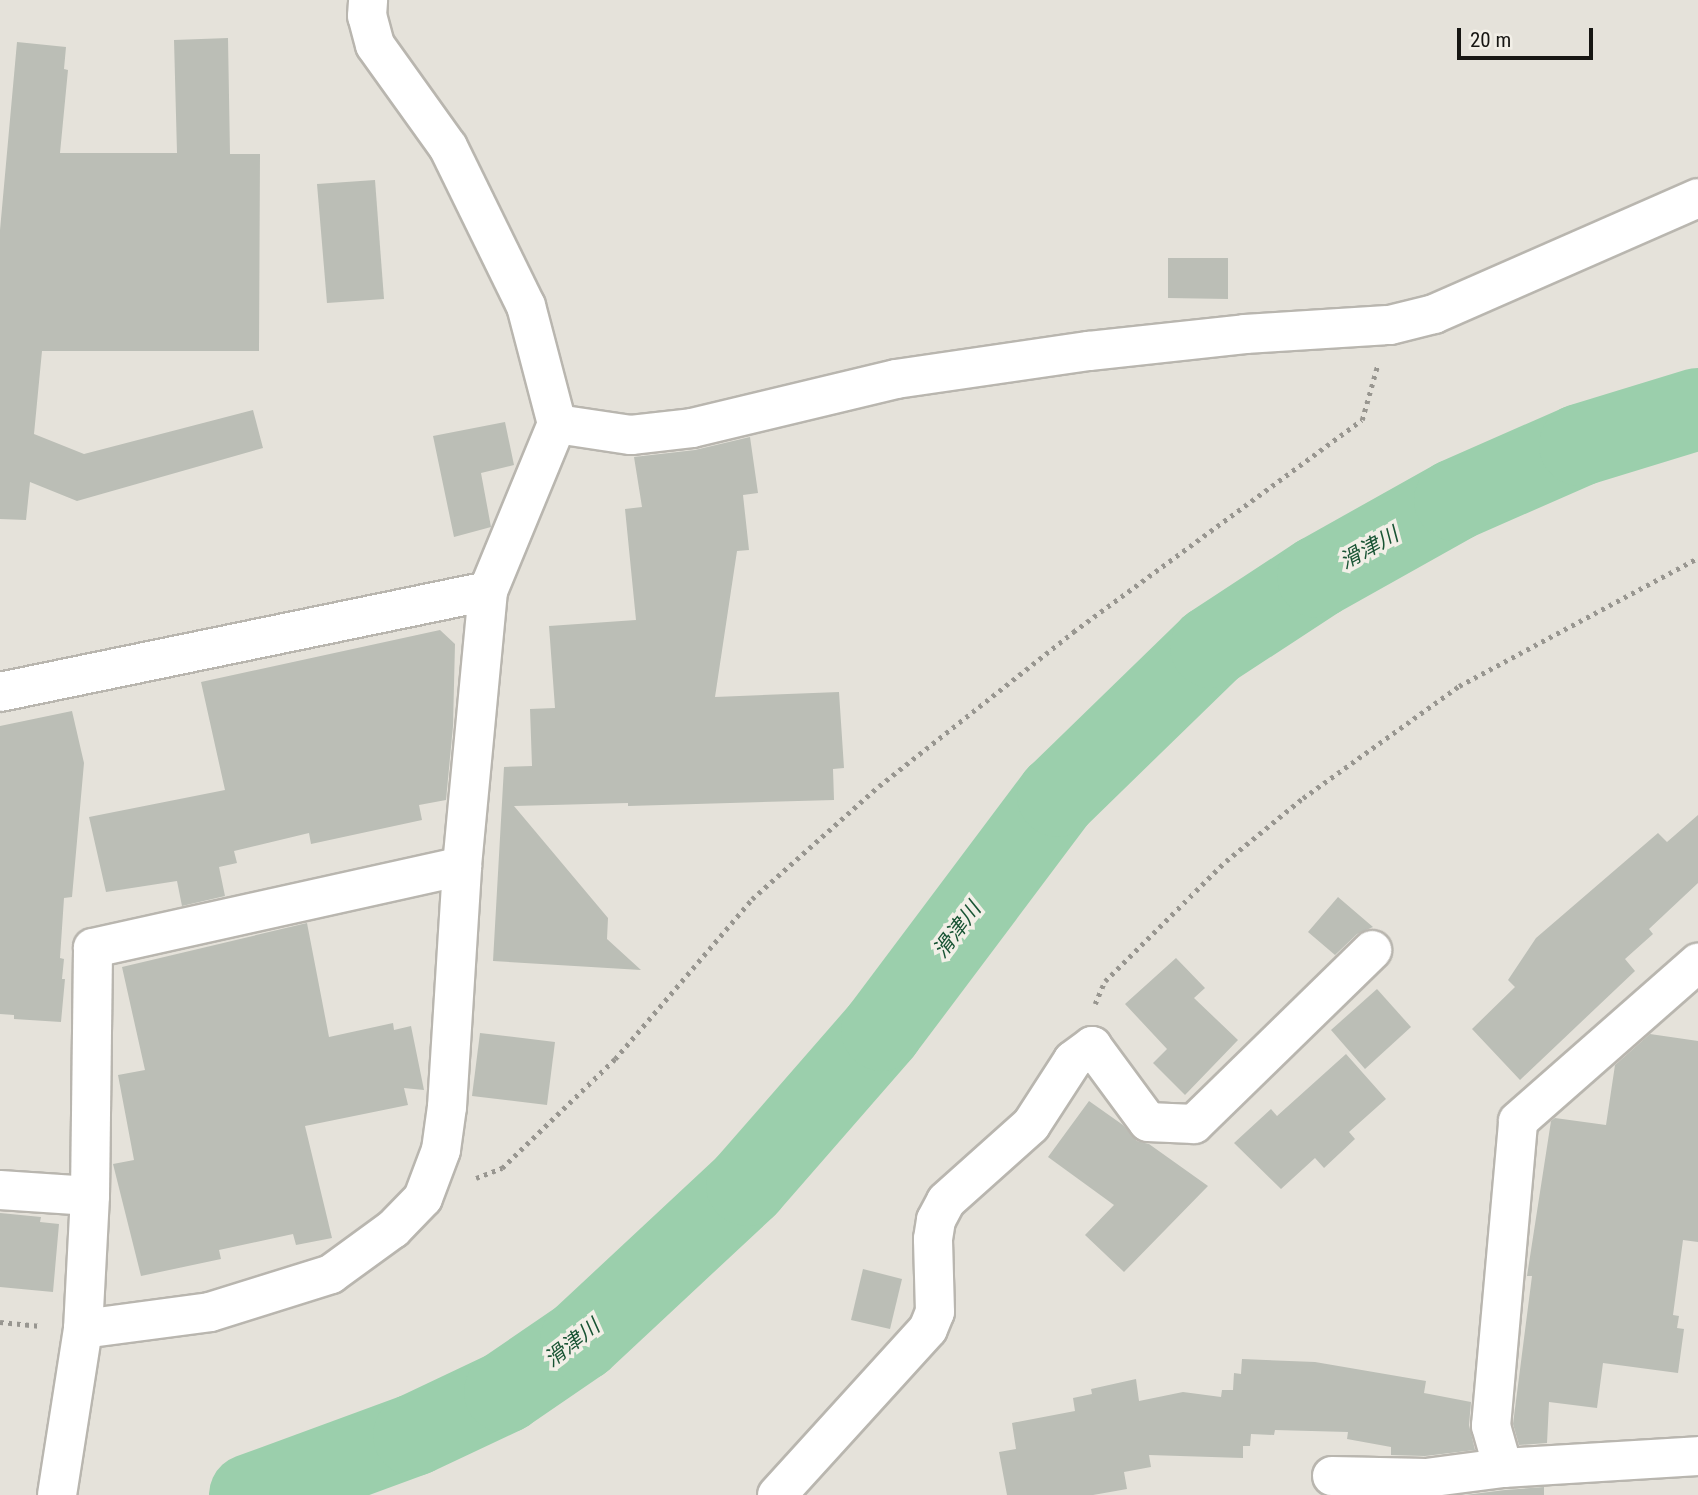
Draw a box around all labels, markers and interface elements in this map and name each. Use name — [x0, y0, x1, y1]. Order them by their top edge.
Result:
scale bar — [1460, 14, 1596, 58]
text: 20 m — [1470, 28, 1511, 52]
water label: 滑津川 — [1335, 522, 1403, 574]
water label: 滑津川 — [928, 897, 986, 963]
water label: 滑津川 — [539, 1314, 605, 1372]

